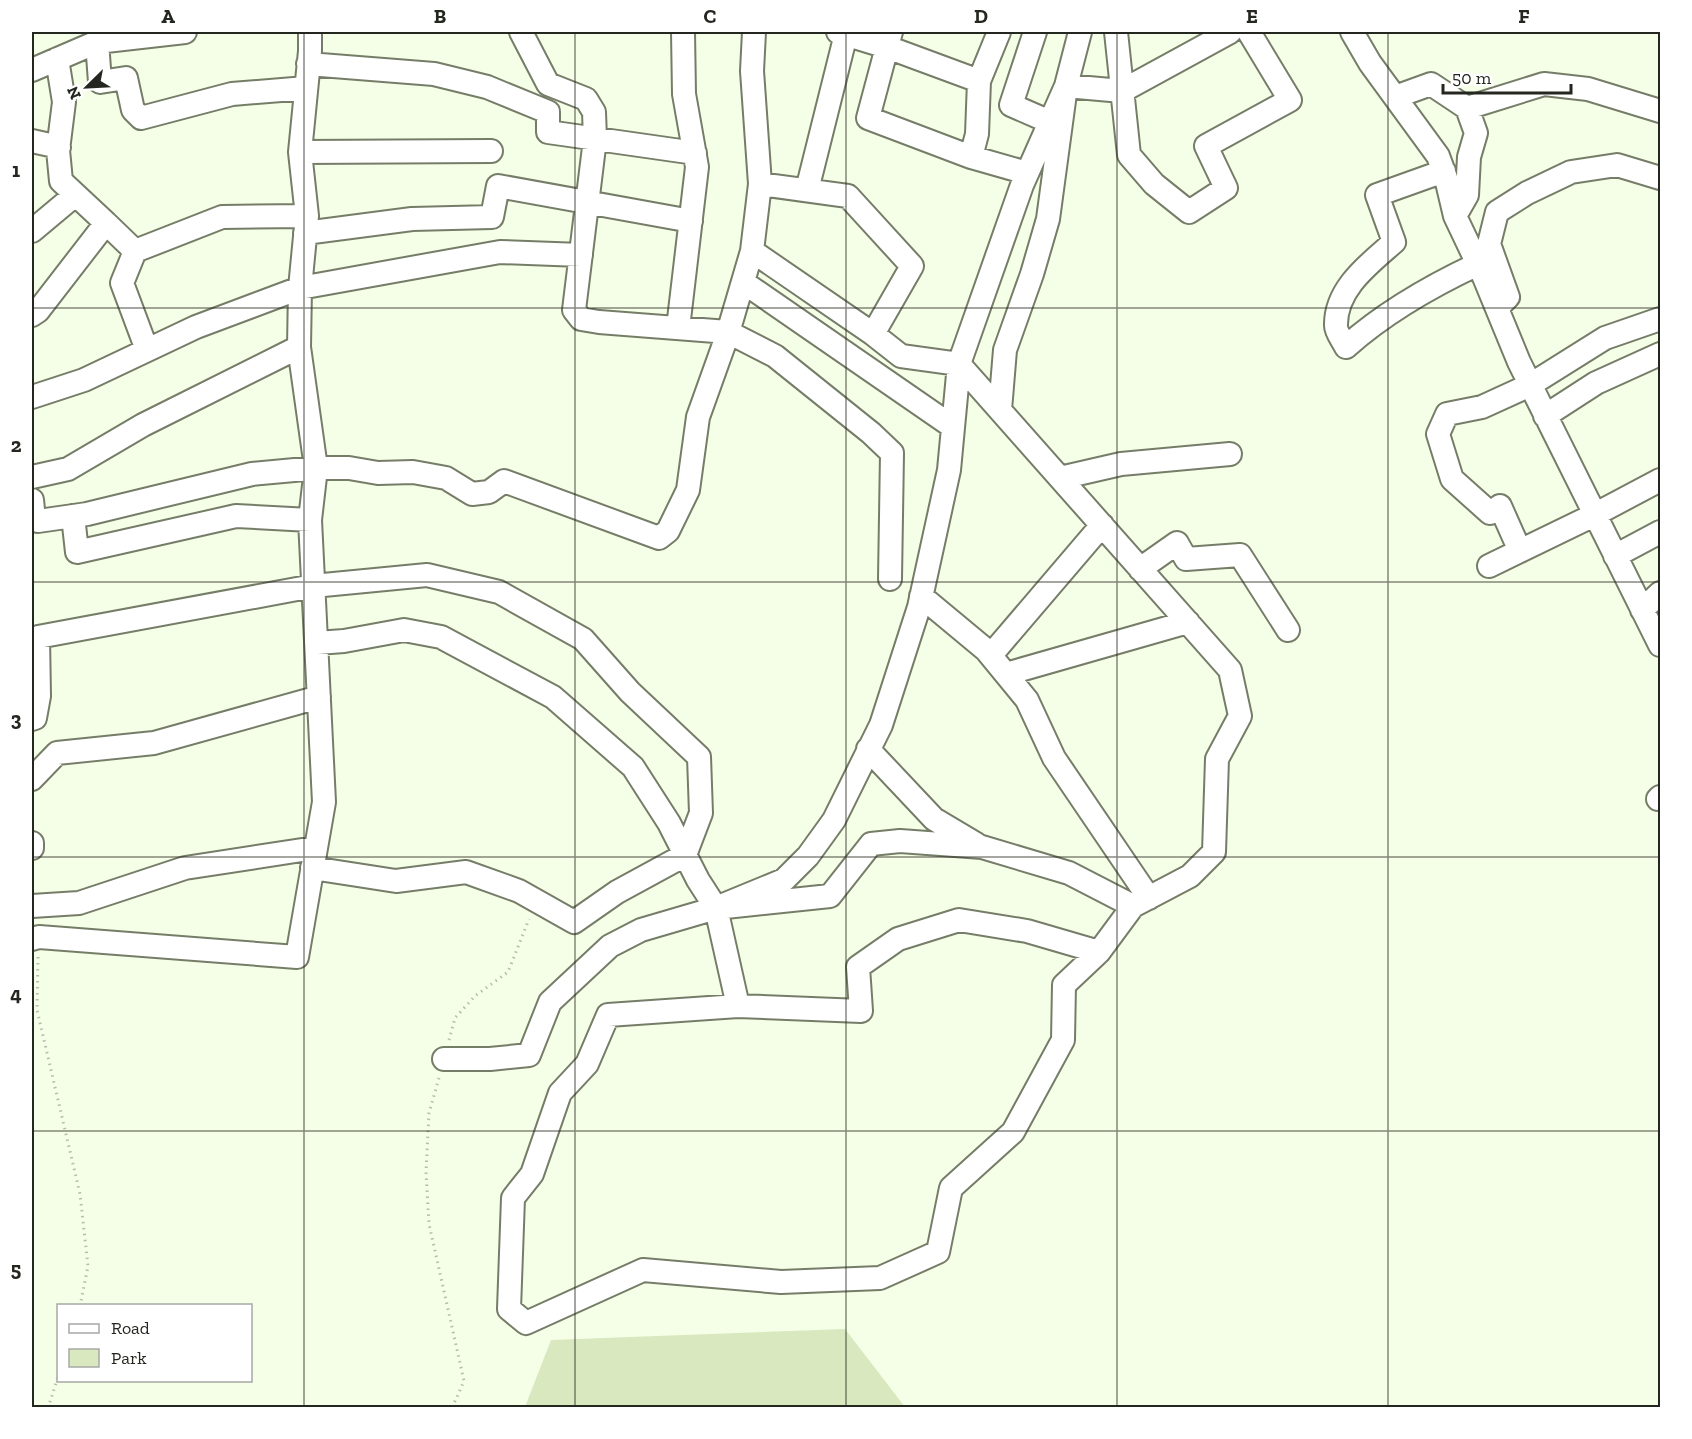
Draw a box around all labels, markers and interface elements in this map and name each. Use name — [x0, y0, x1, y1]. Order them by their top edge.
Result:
text: A — [161, 4, 175, 28]
text: B — [434, 4, 446, 28]
text: C — [704, 4, 717, 28]
text: D — [974, 4, 988, 28]
text: E — [1246, 4, 1258, 28]
text: F — [1518, 4, 1530, 28]
north arrow — [57, 57, 117, 117]
scale bar — [1443, 57, 1570, 95]
text: 50 m — [1452, 67, 1492, 89]
text: N — [63, 83, 85, 102]
text: 1 — [12, 158, 20, 182]
text: 2 — [11, 433, 22, 457]
text: 3 — [11, 707, 22, 731]
text: 4 — [10, 982, 22, 1006]
text: 5 — [11, 1257, 21, 1281]
legend — [57, 1304, 252, 1382]
text: Road — [111, 1317, 150, 1339]
text: Park — [111, 1347, 147, 1369]

